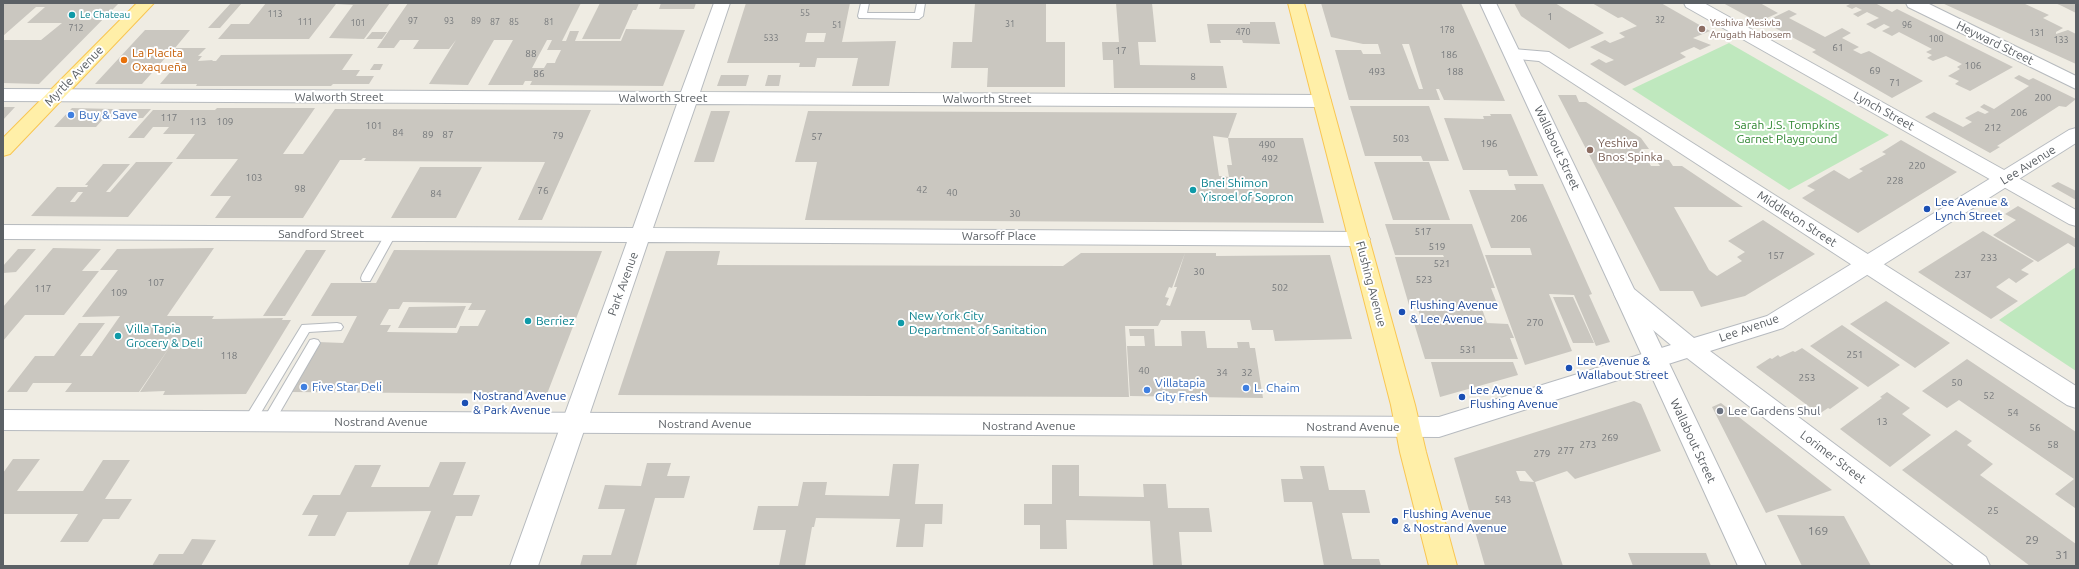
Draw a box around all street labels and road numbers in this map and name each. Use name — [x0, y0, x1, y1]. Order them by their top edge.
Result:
street label: Heyward Street — [1954, 18, 2036, 68]
street label: Myrtle Avenue — [42, 43, 106, 109]
street label: Lynch Street — [1851, 88, 1917, 134]
street label: Walworth Street — [295, 90, 383, 104]
street label: Walworth Street — [619, 91, 707, 105]
street label: Walworth Street — [943, 92, 1031, 106]
street label: Wallabout Street — [1531, 104, 1583, 192]
street label: Lee Avenue — [1998, 142, 2058, 188]
street label: Middleton Street — [1755, 188, 1839, 250]
street label: Sandford Street — [278, 227, 364, 241]
street label: Warsoff Place — [962, 229, 1036, 243]
street label: Flushing Avenue — [1353, 240, 1389, 328]
street label: Park Avenue — [605, 250, 641, 318]
street label: Lee Avenue — [1717, 311, 1781, 345]
street label: Wallabout Street — [1667, 397, 1719, 485]
street label: Nostrand Avenue — [334, 415, 428, 429]
street label: Nostrand Avenue — [658, 417, 752, 431]
street label: Nostrand Avenue — [982, 419, 1076, 433]
street label: Nostrand Avenue — [1306, 420, 1400, 434]
street label: Lorimer Street — [1797, 428, 1869, 486]

